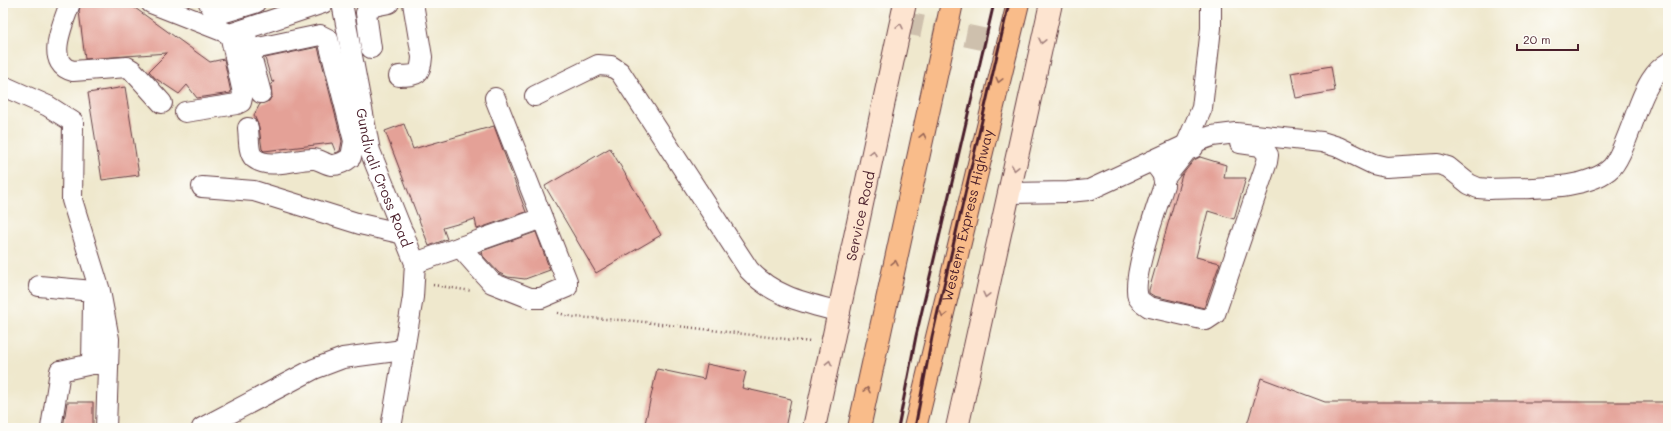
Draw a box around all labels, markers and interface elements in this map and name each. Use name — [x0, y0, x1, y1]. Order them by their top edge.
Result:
one-way arrow — [895, 23, 903, 29]
scale bar — [1517, 26, 1578, 52]
text: 20 m — [1523, 31, 1551, 47]
one-way arrow — [1039, 38, 1047, 44]
one-way arrow — [996, 77, 1004, 83]
street label: Gundivali Cross Road — [353, 106, 417, 250]
street label: Western Express Highway — [937, 127, 997, 303]
one-way arrow — [919, 133, 927, 139]
one-way arrow — [868, 150, 877, 156]
one-way arrow — [1011, 165, 1019, 171]
street label: Service Road — [841, 169, 878, 263]
one-way arrow — [891, 260, 899, 266]
one-way arrow — [983, 292, 991, 298]
one-way arrow — [939, 312, 947, 318]
one-way arrow — [824, 360, 832, 366]
one-way arrow — [863, 387, 871, 393]

